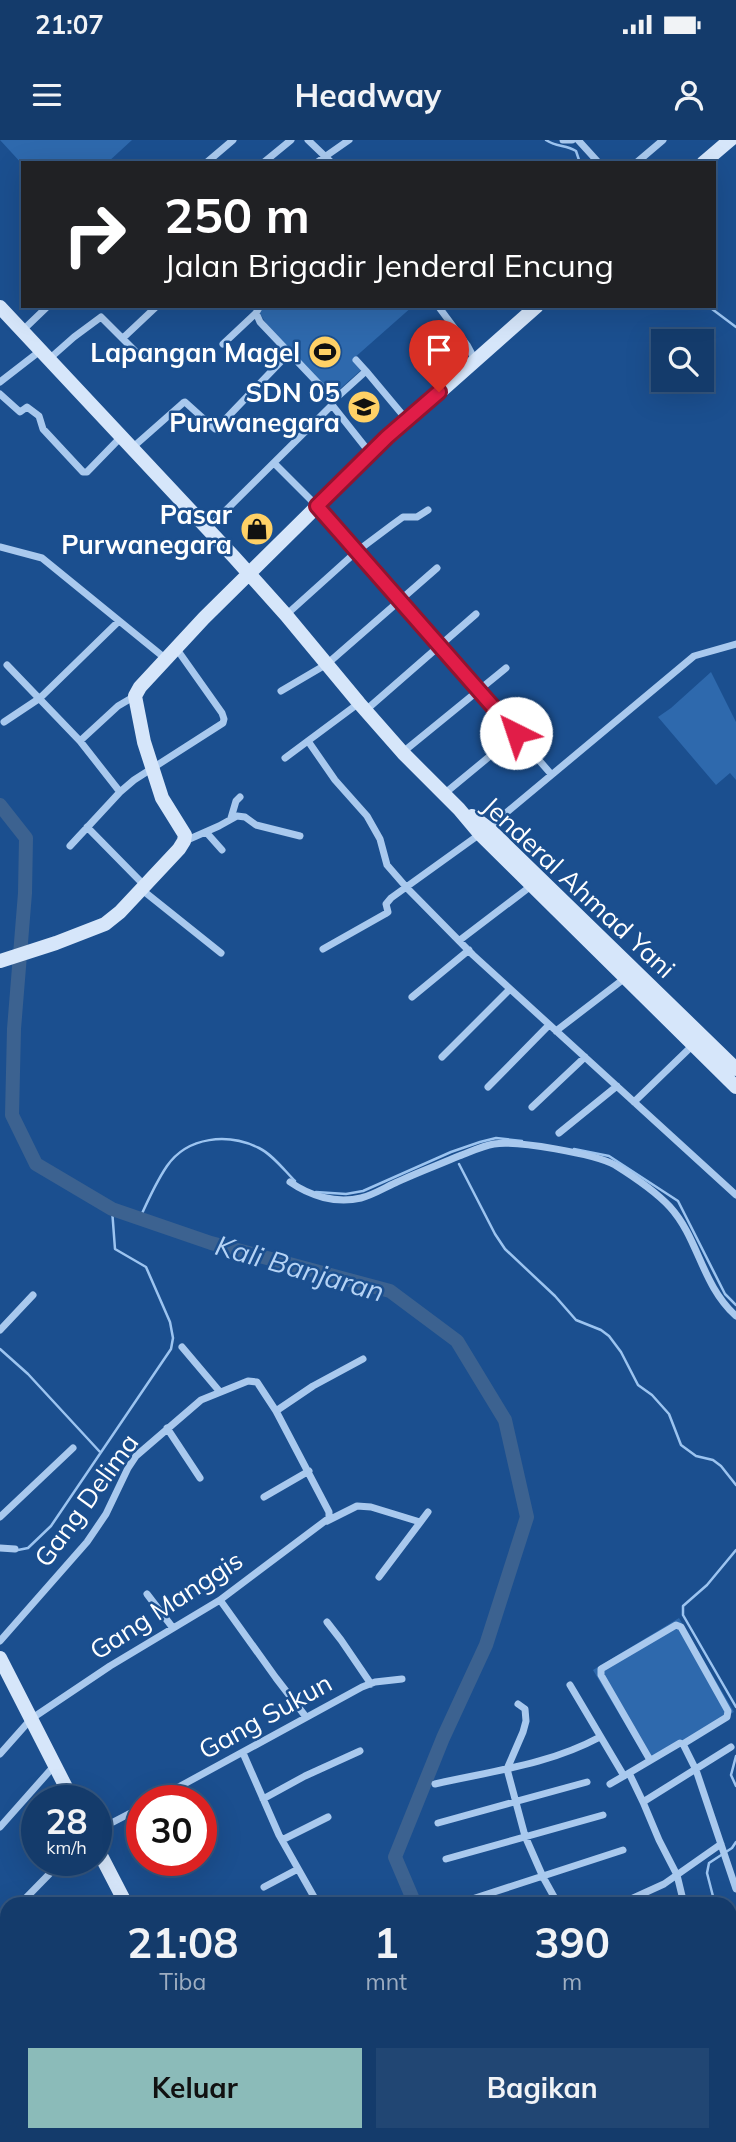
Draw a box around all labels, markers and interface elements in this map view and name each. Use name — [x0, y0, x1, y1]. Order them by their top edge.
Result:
text: 21:07 — [35, 8, 104, 41]
text: Headway — [295, 75, 441, 115]
icon: menu — [28, 76, 66, 114]
icon: person — [670, 76, 708, 114]
text: 250 m — [164, 184, 310, 245]
icon: right — [49, 189, 140, 280]
text: Jalan Brigadir Jenderal Encung — [164, 245, 614, 285]
pin — [409, 320, 469, 392]
map controls — [651, 329, 714, 392]
button: search — [651, 329, 714, 392]
icon: arrive — [420, 331, 458, 369]
sports icon: Lapangan Magel — [306, 333, 344, 371]
place label: Lapangan Magel — [90, 336, 300, 369]
place label: SDN 05 Purwanegara — [169, 376, 340, 439]
school or university icon: SDN 05 Purwanegara — [345, 388, 383, 426]
place label: Pasar Purwanegara — [61, 498, 233, 561]
shop icon: Pasar Purwanegara — [238, 510, 276, 548]
position arrow — [479, 696, 553, 770]
street label: Jenderal Ahmad Yani — [476, 789, 682, 985]
water label: Kali Banjaran — [211, 1227, 389, 1309]
street label: Gang Delima — [27, 1427, 145, 1573]
street label: Gang Manggis — [83, 1543, 249, 1667]
street label: Gang Sukun — [193, 1666, 337, 1766]
speed limit sign: 30 — [126, 1785, 217, 1876]
text: 28 — [45, 1799, 88, 1843]
text: km/h — [46, 1836, 87, 1859]
text: 21:08 — [127, 1916, 238, 1969]
text: 1 — [374, 1916, 399, 1969]
text: 390 — [534, 1916, 610, 1969]
text: Tiba — [159, 1967, 206, 1996]
text: mnt — [365, 1967, 407, 1996]
text: m — [562, 1967, 582, 1996]
button: Keluar — [28, 2048, 362, 2128]
button: Bagikan — [376, 2048, 709, 2128]

